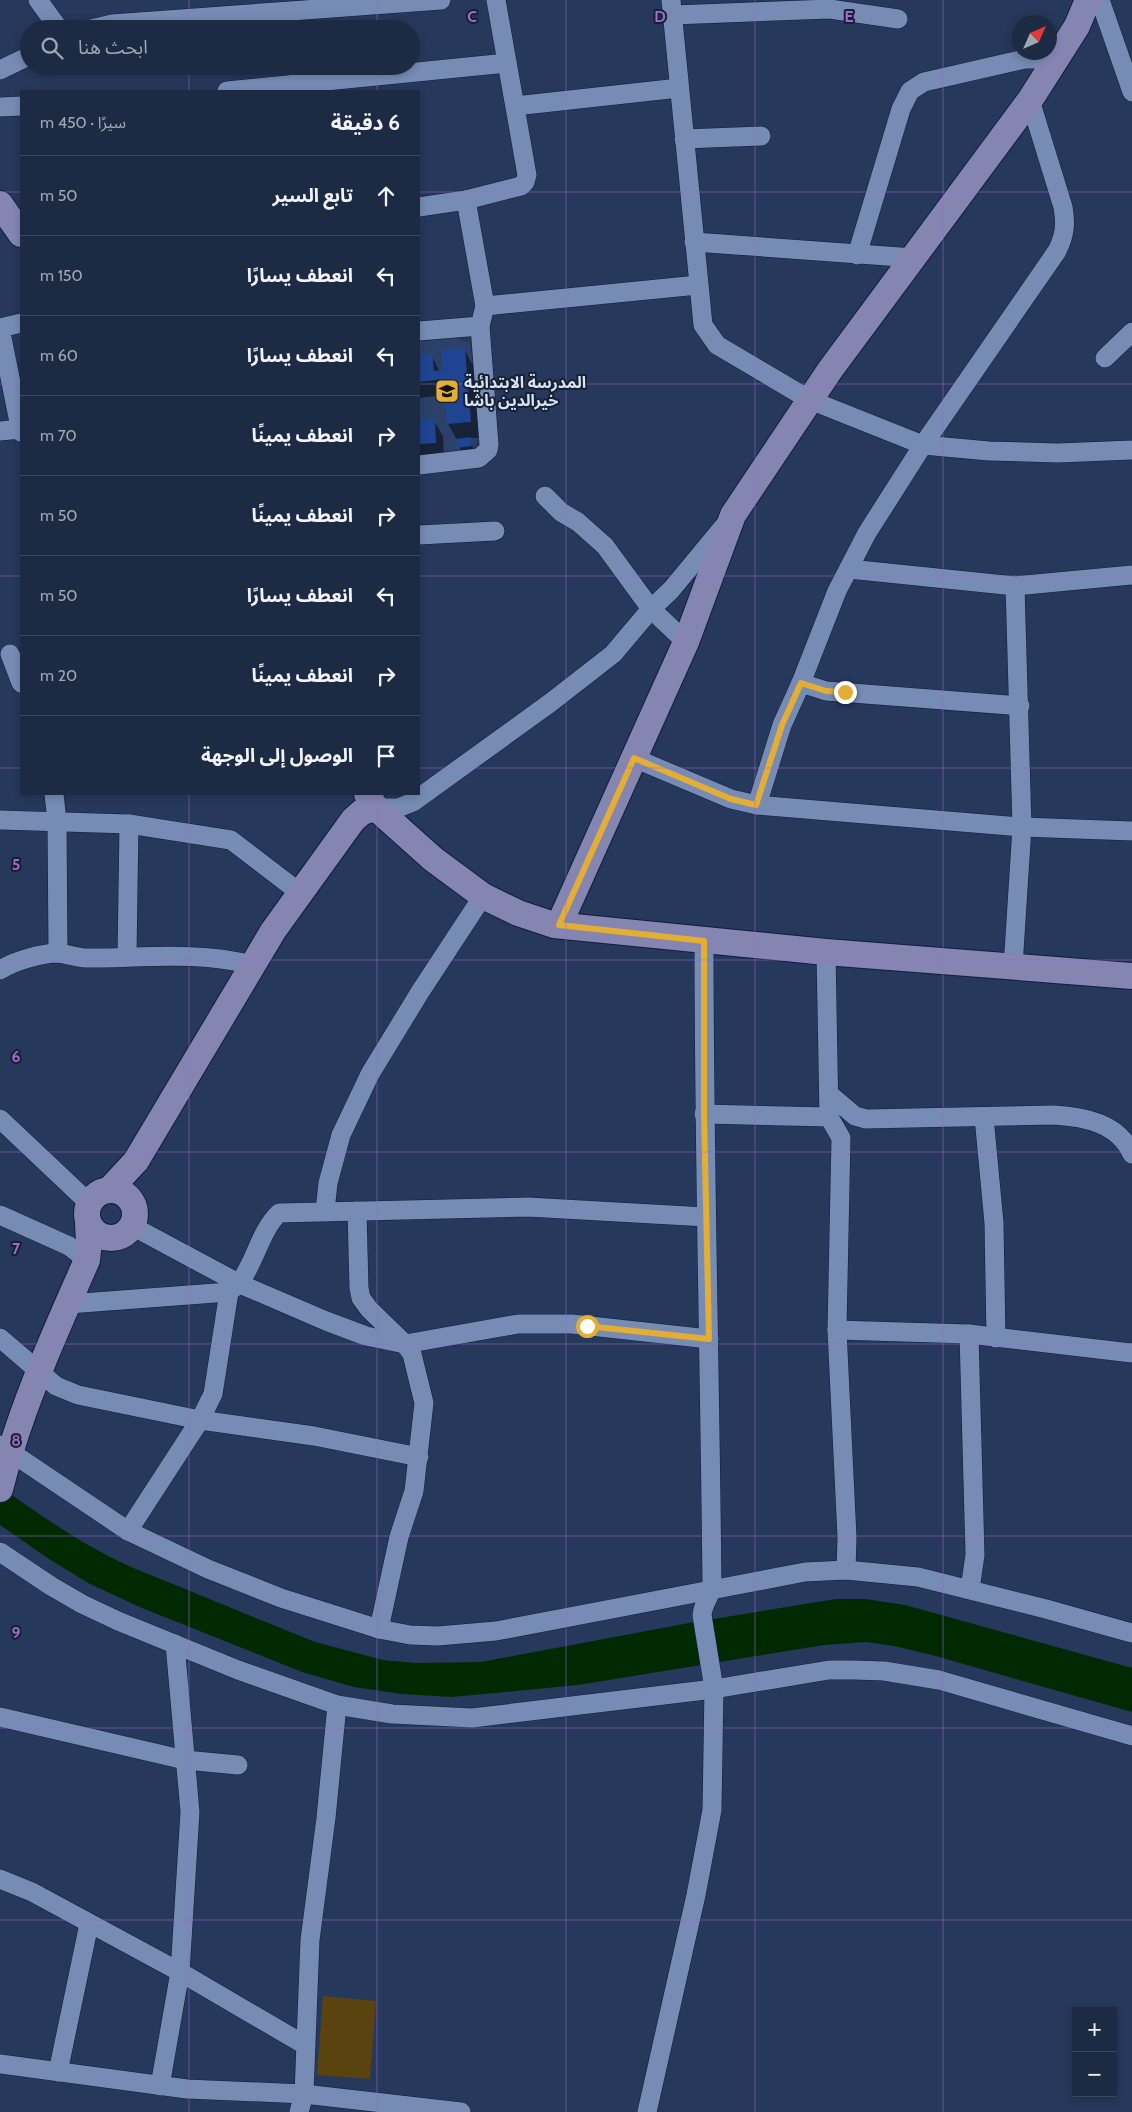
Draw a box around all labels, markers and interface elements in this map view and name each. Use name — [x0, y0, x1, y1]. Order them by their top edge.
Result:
text: C — [467, 7, 477, 26]
text: D — [654, 7, 666, 26]
text: E — [844, 7, 854, 26]
north arrow — [1012, 15, 1057, 60]
search box — [20, 20, 420, 75]
icon: search — [38, 34, 66, 62]
text: ابحث هنا — [78, 36, 148, 59]
text: 6 دقيقة — [331, 110, 400, 135]
text: سيرًا · 450 m — [40, 113, 126, 132]
icon: ahead — [372, 182, 400, 210]
text: تابع السير — [272, 184, 353, 207]
text: 50 m — [40, 186, 77, 205]
icon: left — [372, 262, 400, 290]
text: انعطف يسارًا — [247, 264, 353, 287]
text: 150 m — [40, 266, 83, 285]
icon: left — [372, 342, 400, 370]
text: انعطف يسارًا — [247, 344, 353, 367]
text: 60 m — [40, 346, 78, 365]
place label: المدرسة الابتدائية خيرالدين باشا — [464, 373, 586, 410]
school or university icon: المدرسة الابتدائية خيرالدين باشا — [434, 378, 460, 404]
icon: right — [372, 422, 400, 450]
text: انعطف يمينًا — [252, 424, 353, 447]
text: 70 m — [40, 426, 77, 445]
icon: right — [372, 502, 400, 530]
text: انعطف يمينًا — [252, 504, 353, 527]
text: 50 m — [40, 506, 77, 525]
icon: left — [372, 582, 400, 610]
text: انعطف يسارًا — [247, 584, 353, 607]
text: 50 m — [40, 586, 77, 605]
icon: right — [372, 662, 400, 690]
text: انعطف يمينًا — [252, 664, 353, 687]
text: 20 m — [40, 666, 77, 685]
route end — [834, 681, 857, 704]
icon: arrive — [372, 742, 400, 770]
text: الوصول إلى الوجهة — [201, 744, 353, 767]
text: 5 — [12, 855, 20, 874]
text: 6 — [12, 1047, 21, 1066]
text: 7 — [12, 1239, 21, 1258]
route start — [576, 1315, 599, 1338]
text: 8 — [11, 1431, 21, 1450]
text: 9 — [12, 1623, 21, 1642]
map controls — [1072, 2007, 1117, 2097]
button: + — [1072, 2007, 1117, 2052]
button: − — [1072, 2052, 1117, 2097]

